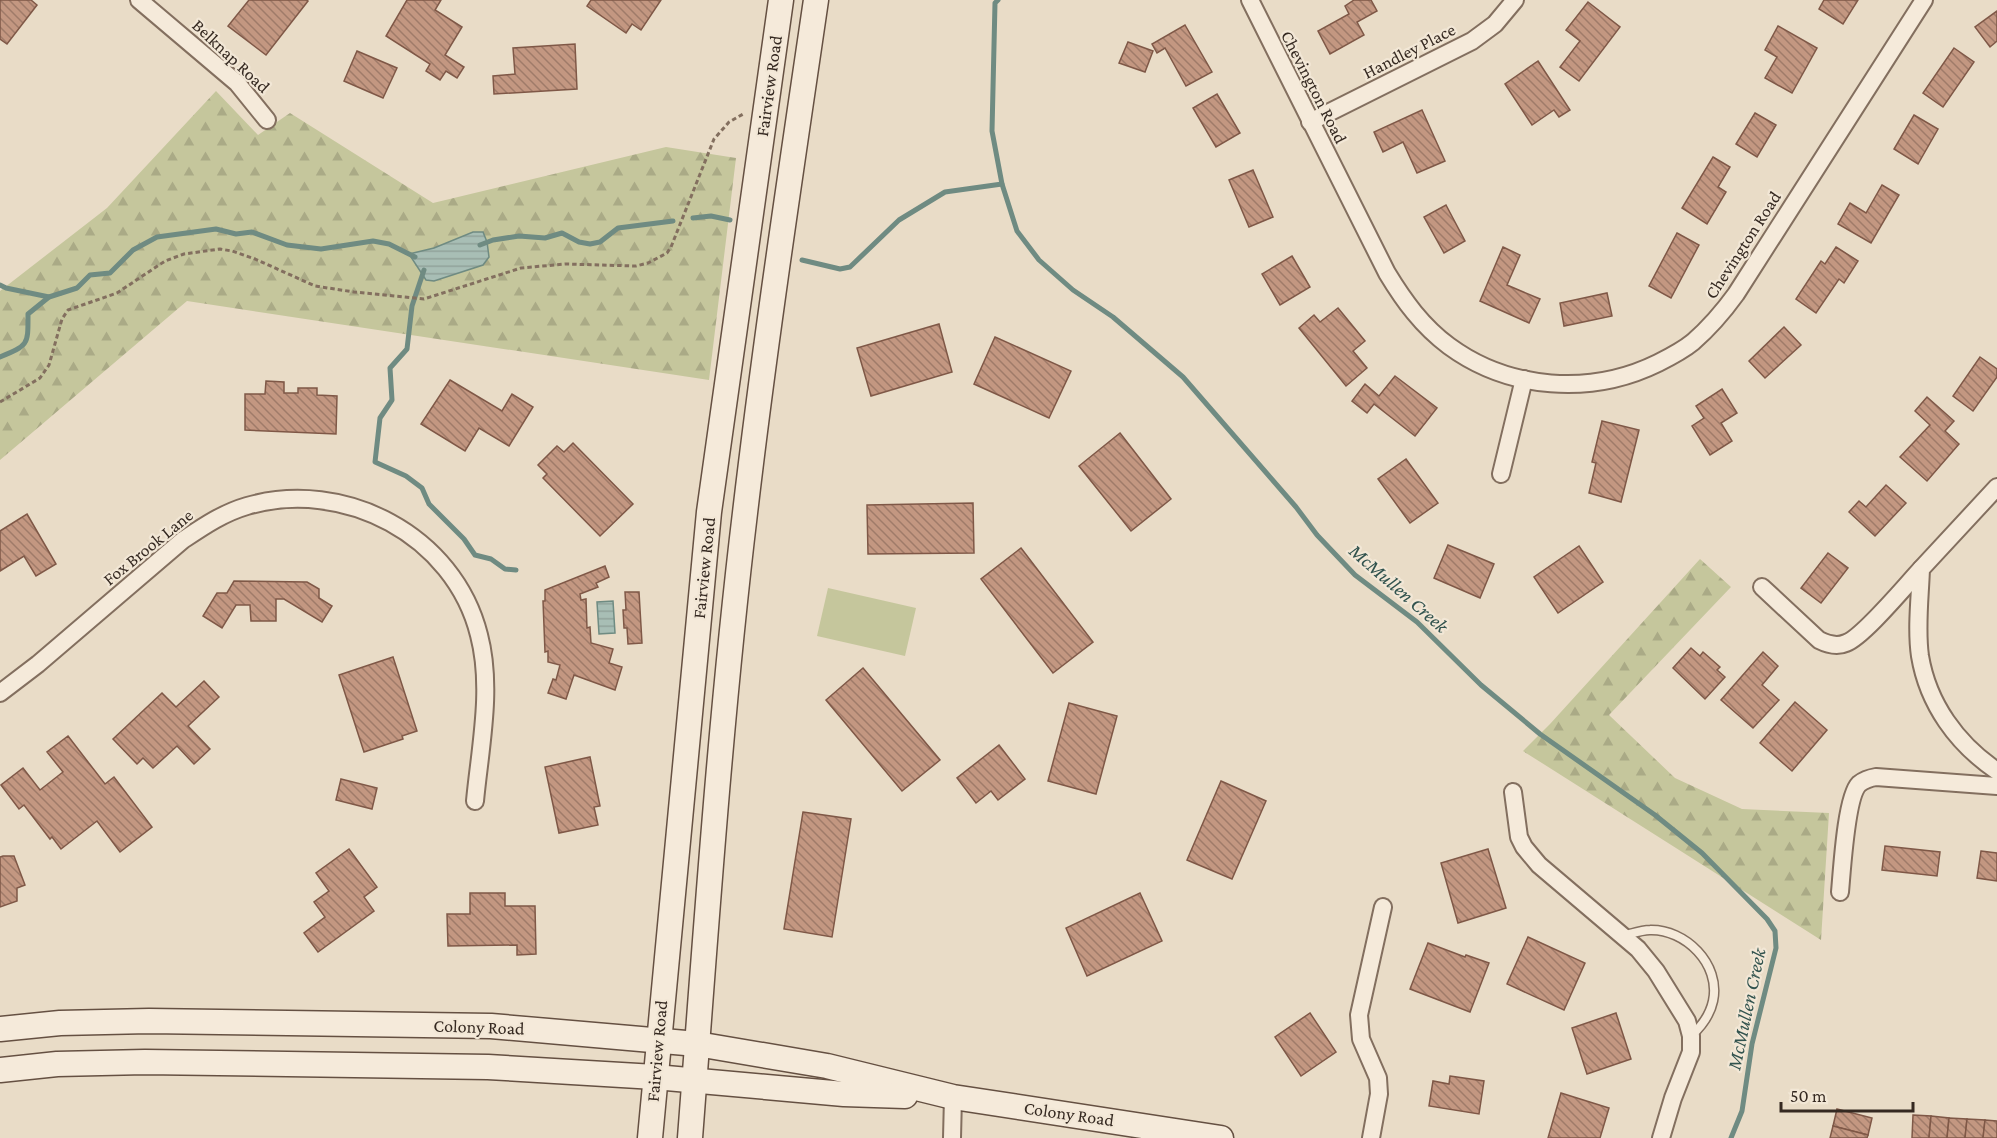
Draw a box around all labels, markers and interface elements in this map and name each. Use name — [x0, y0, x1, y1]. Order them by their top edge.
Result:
street label: Belknap Road — [188, 15, 274, 97]
street label: Handley Place — [1359, 19, 1459, 83]
street label: Chevington Road — [1277, 27, 1351, 147]
street label: Fairview Road — [752, 34, 786, 138]
street label: Chevington Road — [1701, 187, 1785, 302]
street label: Fox Brook Lane — [99, 505, 197, 589]
street label: Fairview Road — [689, 516, 719, 620]
water label: McMullen Creek — [1344, 538, 1454, 638]
water label: McMullen Creek — [1722, 945, 1770, 1073]
street label: Fairview Road — [643, 999, 671, 1103]
street label: Colony Road — [433, 1015, 525, 1039]
scale bar — [1781, 1075, 1913, 1113]
text: 50 m — [1790, 1086, 1827, 1106]
street label: Colony Road — [1023, 1098, 1116, 1130]

